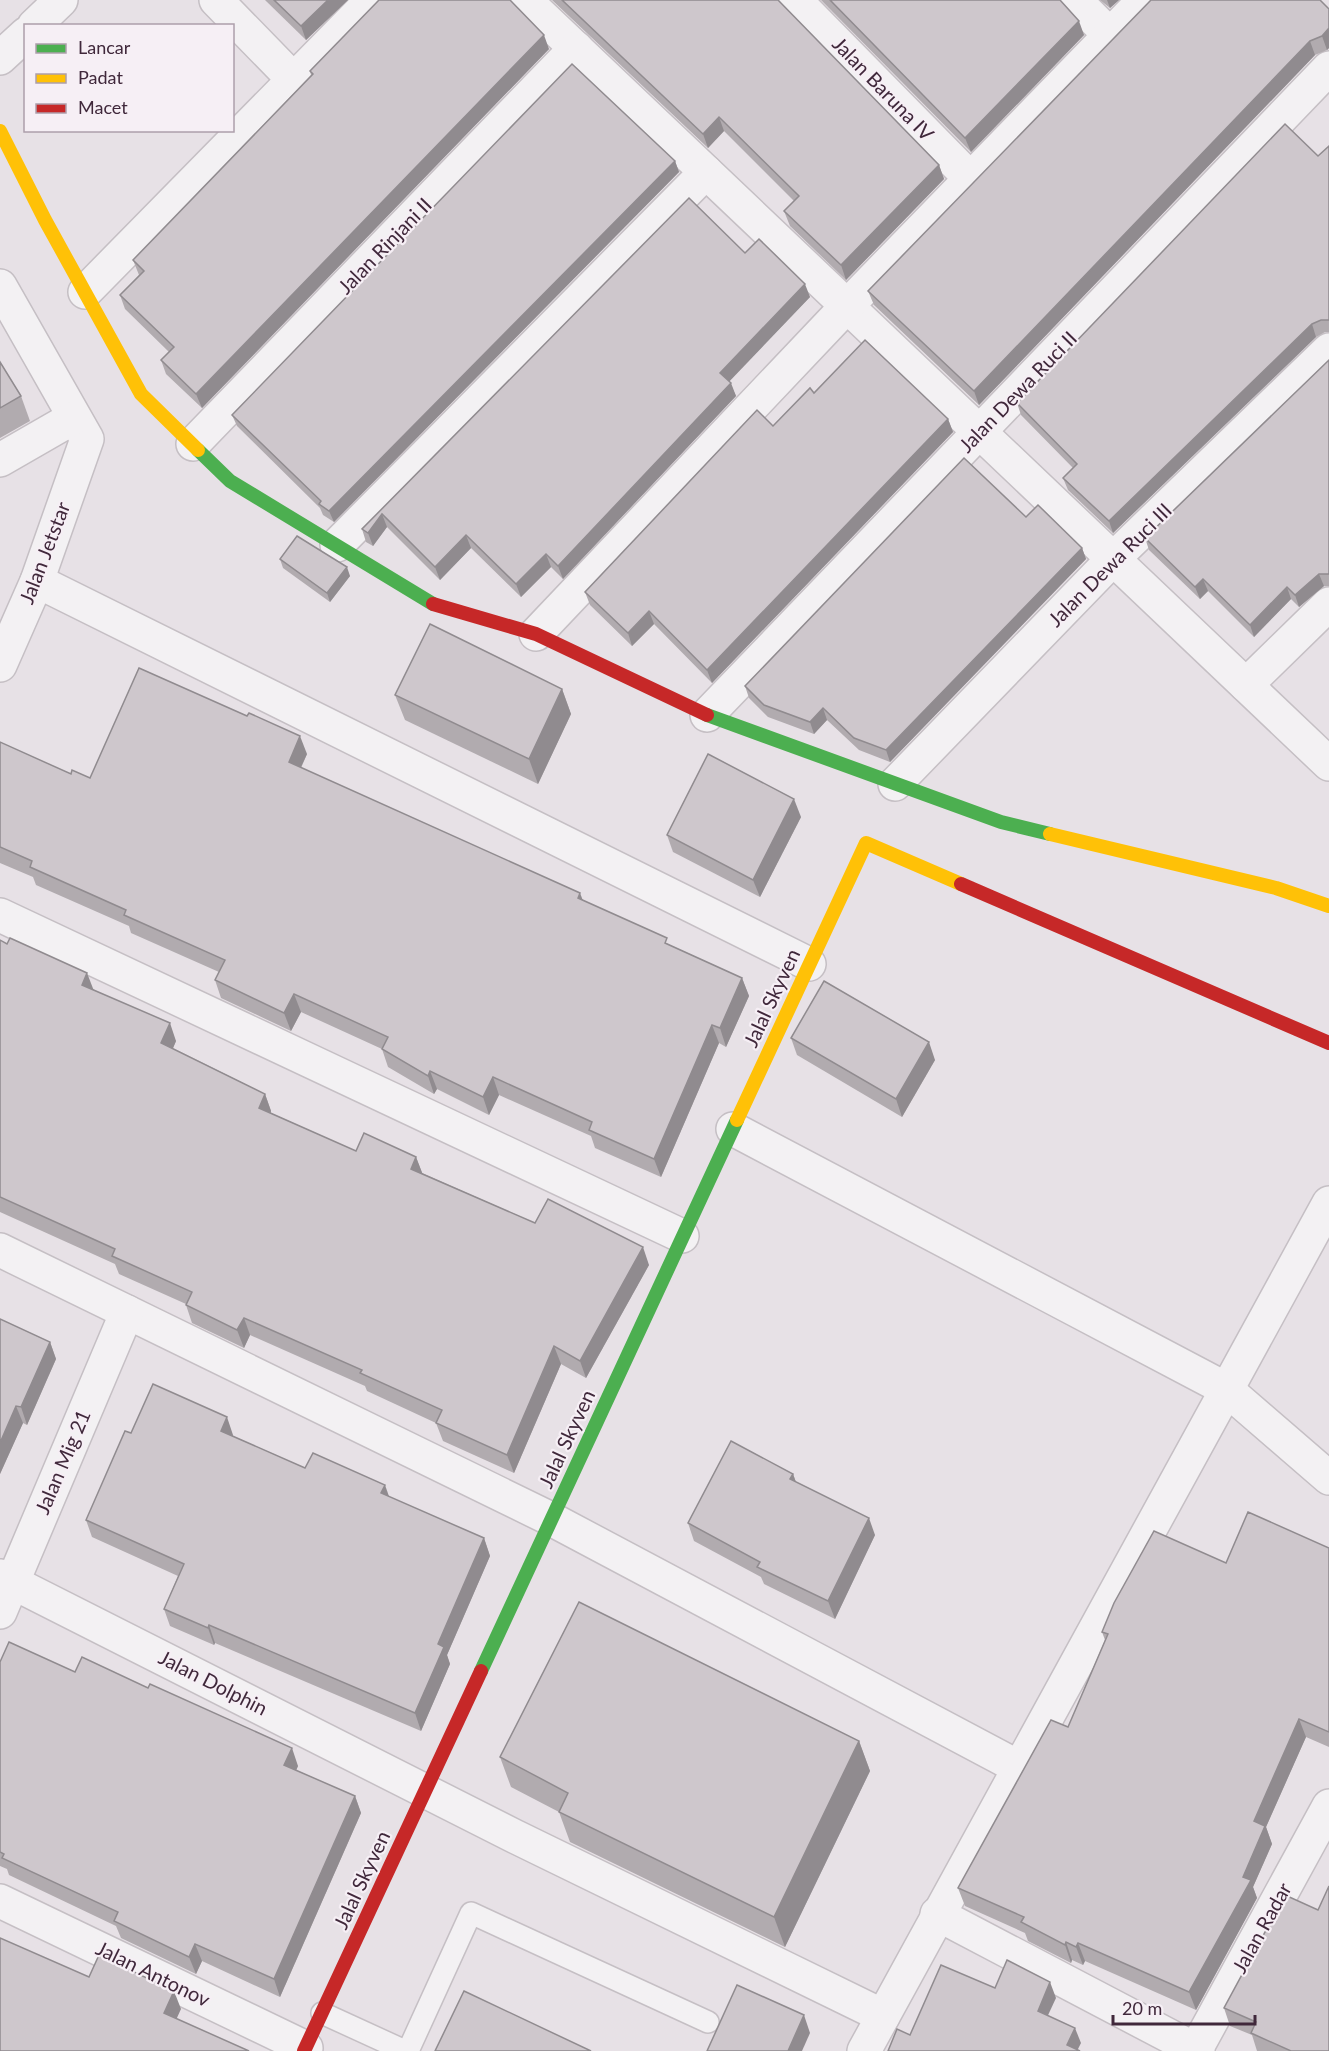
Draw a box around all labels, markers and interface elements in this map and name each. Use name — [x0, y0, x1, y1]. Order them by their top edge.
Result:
legend — [24, 24, 234, 132]
street label: Jalan Baruna IV — [828, 31, 940, 146]
text: Lancar — [78, 36, 131, 58]
text: Padat — [78, 66, 123, 88]
text: Macet — [78, 96, 128, 118]
street label: Jalan Rinjani II — [332, 192, 436, 298]
street label: Jalan Dewa Ruci II — [953, 326, 1081, 457]
street label: Jalan Jetstar — [14, 498, 75, 607]
street label: Jalan Dewa Ruci III — [1043, 498, 1176, 631]
street label: Jalal Skyven — [738, 945, 804, 1050]
street label: Jalal Skyven — [533, 1386, 599, 1491]
street label: Jalan Mig 21 — [29, 1406, 95, 1517]
street label: Jalan Dolphin — [155, 1645, 272, 1720]
street label: Jalal Skyven — [328, 1827, 394, 1932]
street label: Jalan Radar — [1226, 1877, 1296, 1977]
street label: Jalan Antonov — [93, 1935, 215, 2011]
scale bar — [1113, 1988, 1256, 2026]
text: 20 m — [1122, 1997, 1162, 2019]

